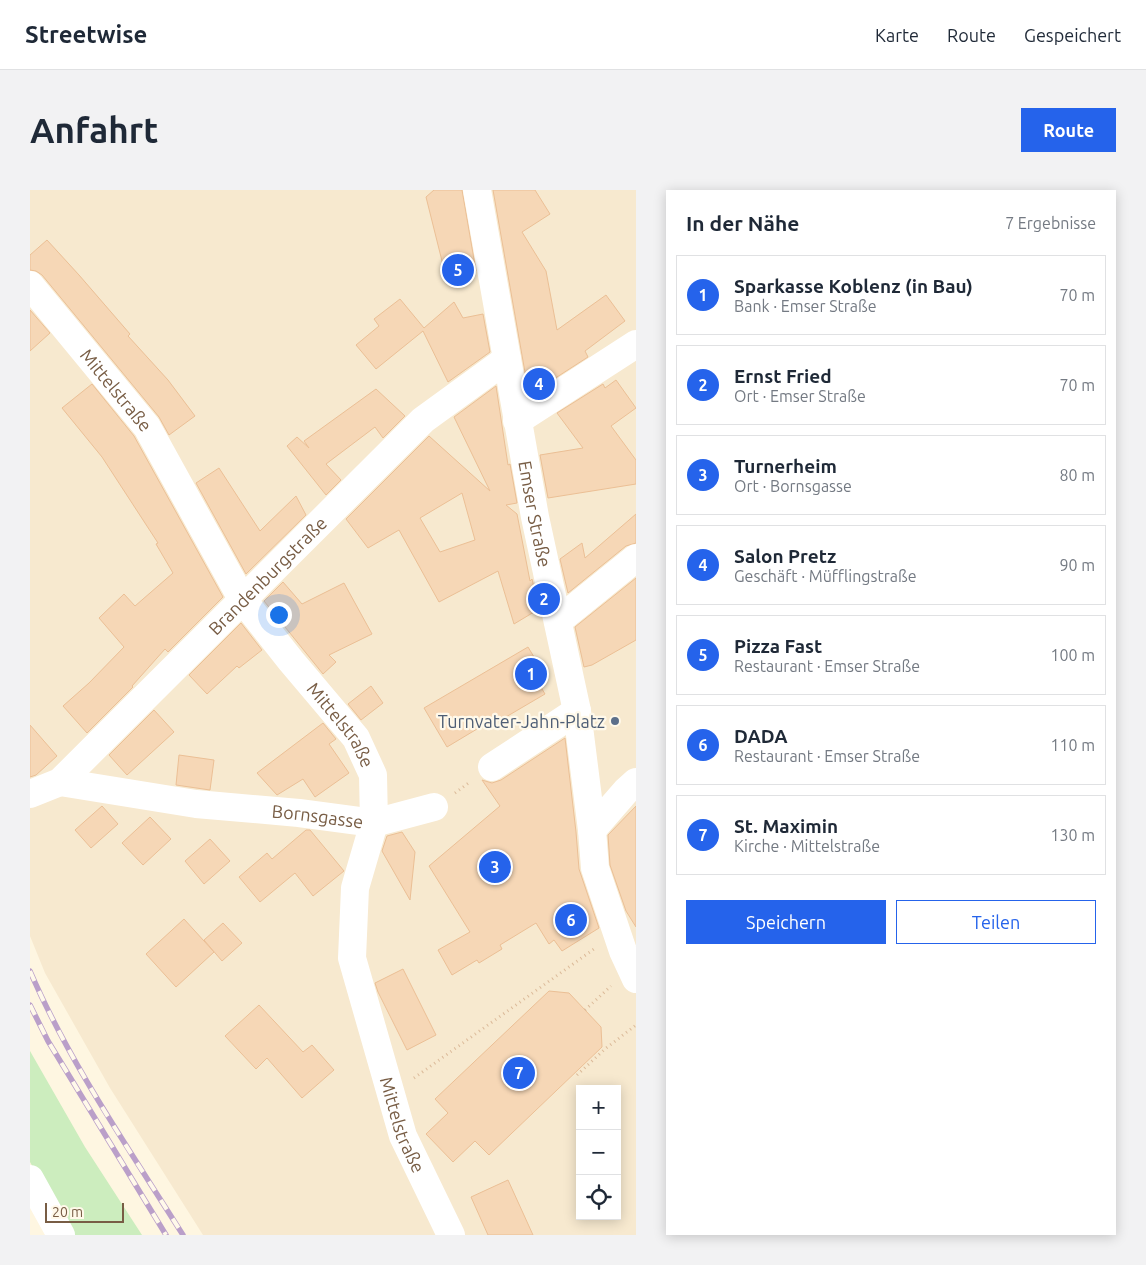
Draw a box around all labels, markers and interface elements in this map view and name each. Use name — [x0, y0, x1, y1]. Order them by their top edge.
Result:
text: Streetwise — [25, 21, 147, 48]
text: Karte — [875, 25, 919, 45]
text: Route — [947, 25, 996, 45]
text: Gespeichert — [1024, 25, 1121, 45]
button: Route — [1021, 108, 1116, 152]
text: Anfahrt — [30, 110, 158, 150]
text: In der Nähe — [686, 211, 799, 235]
text: 7 Ergebnisse — [1005, 214, 1096, 232]
pin: 5 — [442, 251, 474, 289]
text: Sparkasse Koblenz (in Bau) — [734, 275, 973, 297]
text: 1 — [698, 286, 708, 304]
text: 70 m — [1059, 286, 1095, 304]
text: Bank · Emser Straße — [734, 297, 877, 315]
street label: Mittelstraße — [77, 345, 156, 435]
pin: 4 — [523, 365, 555, 403]
text: Ernst Fried — [734, 365, 832, 387]
text: 2 — [698, 376, 708, 394]
text: 70 m — [1059, 376, 1095, 394]
text: Ort · Emser Straße — [734, 387, 866, 405]
text: Turnerheim — [734, 455, 837, 477]
street label: Emser Straße — [515, 459, 556, 569]
text: 3 — [698, 466, 708, 484]
text: 80 m — [1059, 466, 1095, 484]
text: Ort · Bornsgasse — [734, 477, 852, 495]
street label: Brandenburgstraße — [204, 512, 330, 638]
text: Salon Pretz — [734, 545, 836, 567]
text: 4 — [698, 556, 708, 574]
text: 90 m — [1059, 556, 1095, 574]
text: Geschäft · Müfflingstraße — [734, 567, 916, 585]
pin: 2 — [528, 580, 560, 618]
your location — [266, 602, 292, 628]
text: Pizza Fast — [734, 635, 822, 657]
text: 5 — [698, 646, 708, 664]
text: 100 m — [1050, 646, 1095, 664]
pin: 1 — [515, 655, 547, 693]
text: Restaurant · Emser Straße — [734, 657, 920, 675]
street label: Mittelstraße — [303, 678, 378, 770]
place label: Turnvater-Jahn-Platz — [438, 711, 605, 731]
marker: Turnvater-Jahn-Platz — [609, 715, 621, 727]
text: DADA — [734, 725, 788, 747]
text: 6 — [698, 736, 708, 754]
text: 110 m — [1050, 736, 1095, 754]
text: Restaurant · Emser Straße — [734, 747, 920, 765]
street label: Bornsgasse — [271, 801, 365, 831]
text: St. Maximin — [734, 815, 838, 837]
text: 7 — [698, 826, 708, 844]
text: 130 m — [1050, 826, 1095, 844]
text: Kirche · Mittelstraße — [734, 837, 880, 855]
pin: 3 — [479, 848, 511, 886]
button: Speichern — [686, 900, 886, 944]
button: Teilen — [896, 900, 1096, 944]
pin: 6 — [555, 901, 587, 939]
pin: 7 — [503, 1054, 535, 1092]
street label: Mittelstraße — [377, 1074, 429, 1176]
map controls — [576, 1085, 621, 1220]
button: + — [576, 1085, 621, 1130]
button: − — [576, 1130, 621, 1175]
button: locate — [576, 1175, 621, 1220]
scale bar — [45, 1200, 124, 1223]
text: 20 m — [52, 1204, 83, 1220]

